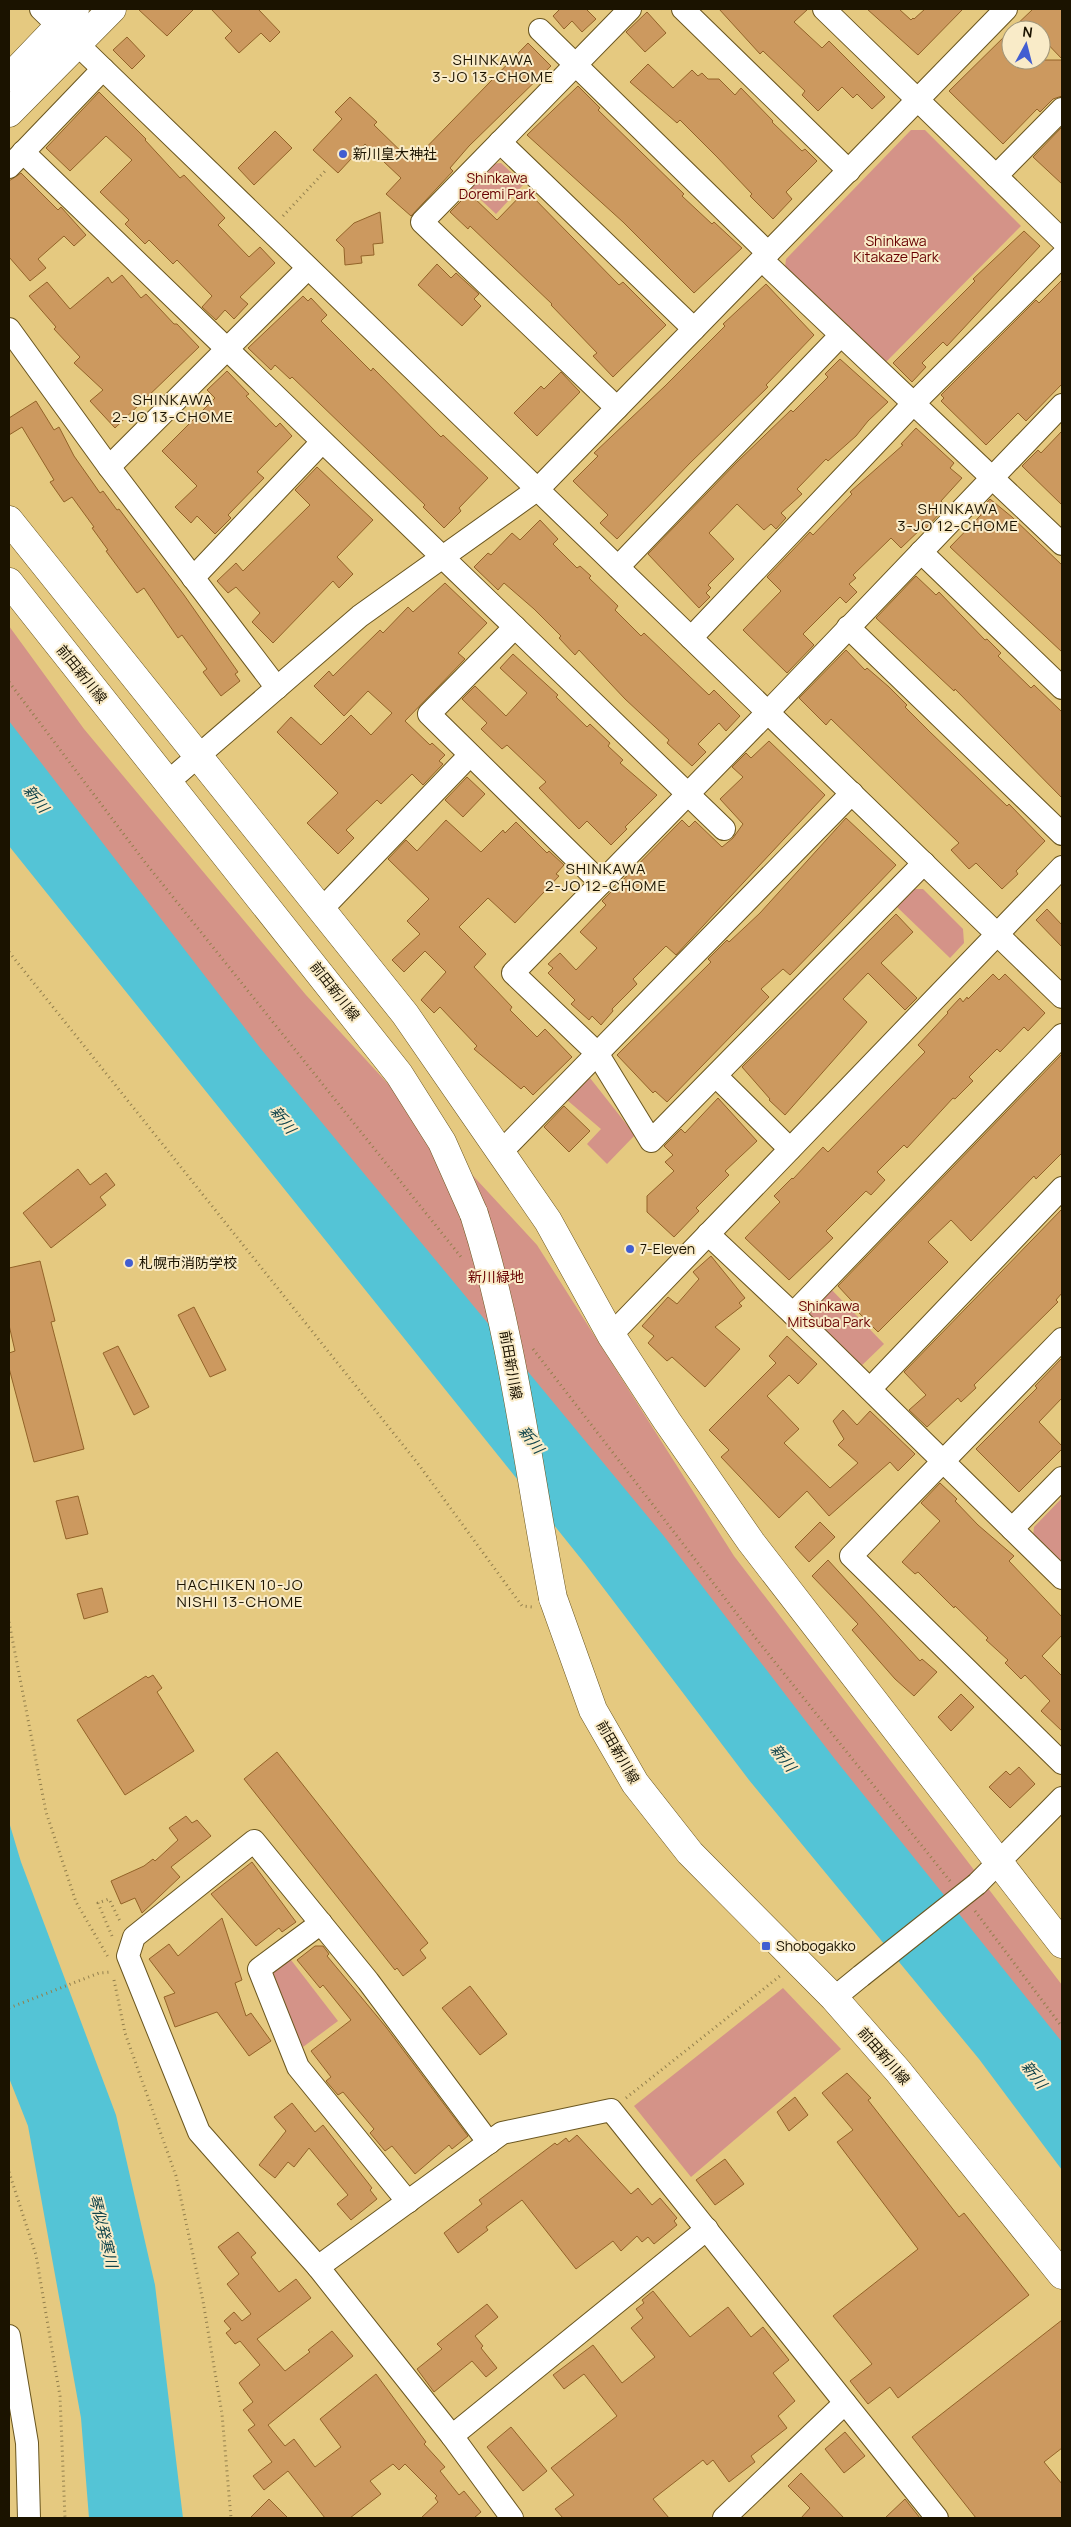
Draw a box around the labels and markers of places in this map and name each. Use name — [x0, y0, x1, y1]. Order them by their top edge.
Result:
place label: 新川皇大神社 — [353, 144, 437, 163]
marker: 新川皇大神社 — [337, 148, 349, 160]
place label: 7-Eleven — [640, 1239, 695, 1258]
marker: 7-Eleven — [624, 1243, 636, 1255]
place label: 札幌市消防学校 — [139, 1253, 237, 1272]
marker: 札幌市消防学校 — [123, 1257, 135, 1269]
place label: Shobogakko — [776, 1936, 856, 1955]
marker: Shobogakko — [760, 1940, 772, 1952]

